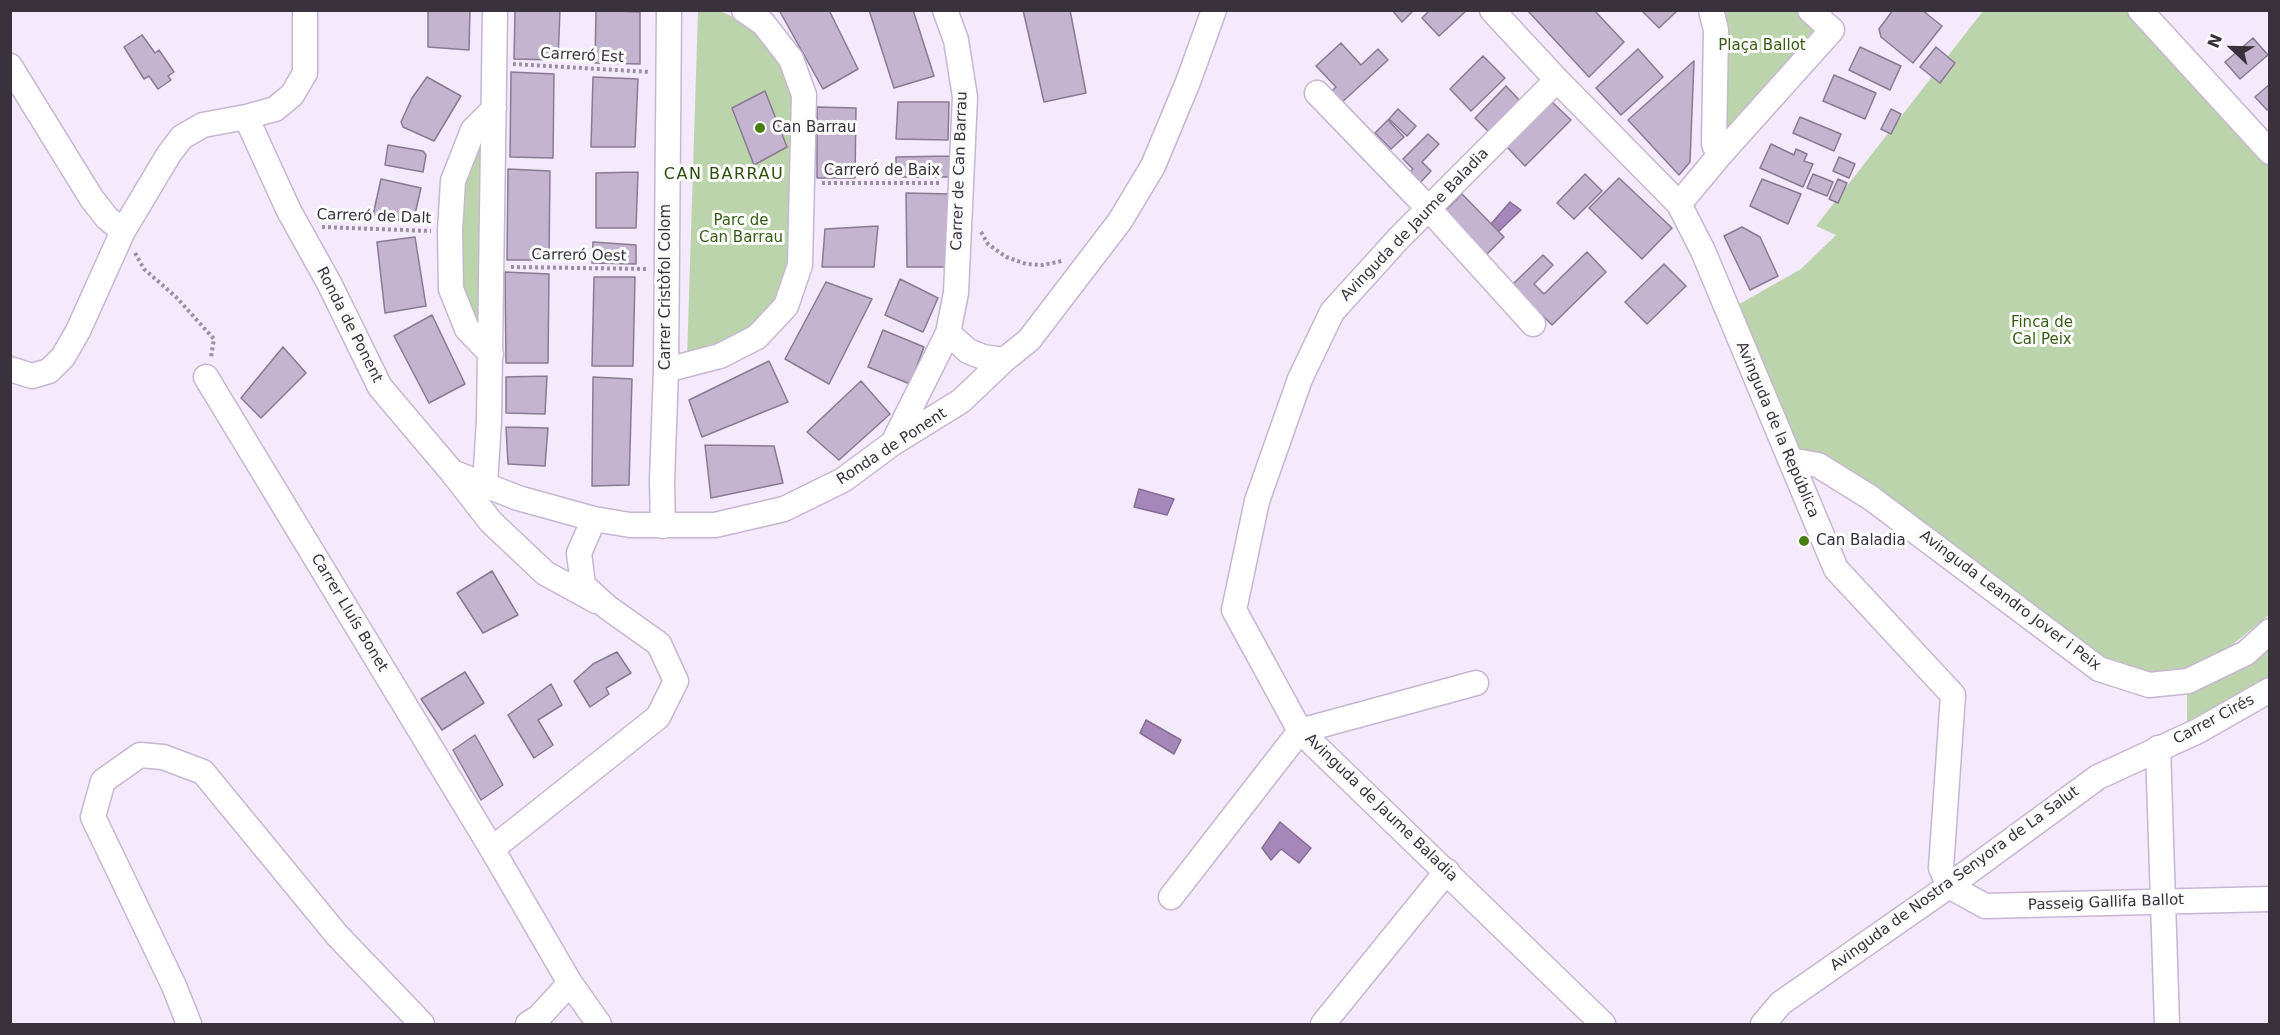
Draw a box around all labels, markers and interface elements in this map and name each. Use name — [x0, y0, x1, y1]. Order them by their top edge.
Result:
north arrow — [2202, 18, 2262, 78]
text: N — [2204, 31, 2226, 51]
park label: Plaça Ballot — [1718, 37, 1806, 55]
street label: Carreró Est — [540, 45, 624, 67]
street label: Carrer de Can Barrau — [948, 91, 972, 251]
place label: Can Barrau — [772, 119, 856, 137]
marker: Can Barrau — [753, 121, 767, 135]
street label: Avinguda de Jaume Baladia — [1337, 145, 1493, 305]
street label: Carreró de Baix — [824, 162, 940, 180]
district label: CAN BARRAU — [664, 165, 784, 185]
street label: Carrer Cristòfol Colom — [657, 204, 675, 370]
street label: Carreró de Dalt — [316, 206, 432, 228]
park label: Parc de Can Barrau — [699, 212, 783, 247]
street label: Carreró Oest — [531, 246, 627, 266]
street label: Ronda de Ponent — [312, 264, 386, 386]
park label: Finca de Cal Peix — [2011, 314, 2073, 349]
street label: Avinguda de la República — [1732, 339, 1822, 521]
street label: Ronda de Ponent — [834, 405, 950, 489]
street label: Avinguda Leandro Jover i Peix — [1916, 527, 2104, 675]
place label: Can Baladia — [1816, 532, 1906, 550]
marker: Can Baladia — [1797, 534, 1811, 548]
street label: Carrer Lluís Bonet — [307, 551, 391, 675]
street label: Carrer Cirés — [2170, 691, 2258, 749]
street label: Avinguda de Jaume Baladia — [1301, 730, 1461, 886]
street label: Avinguda de Nostra Senyora de La Salut — [1827, 783, 2083, 975]
street label: Passeig Gallifa Ballot — [2028, 891, 2184, 915]

